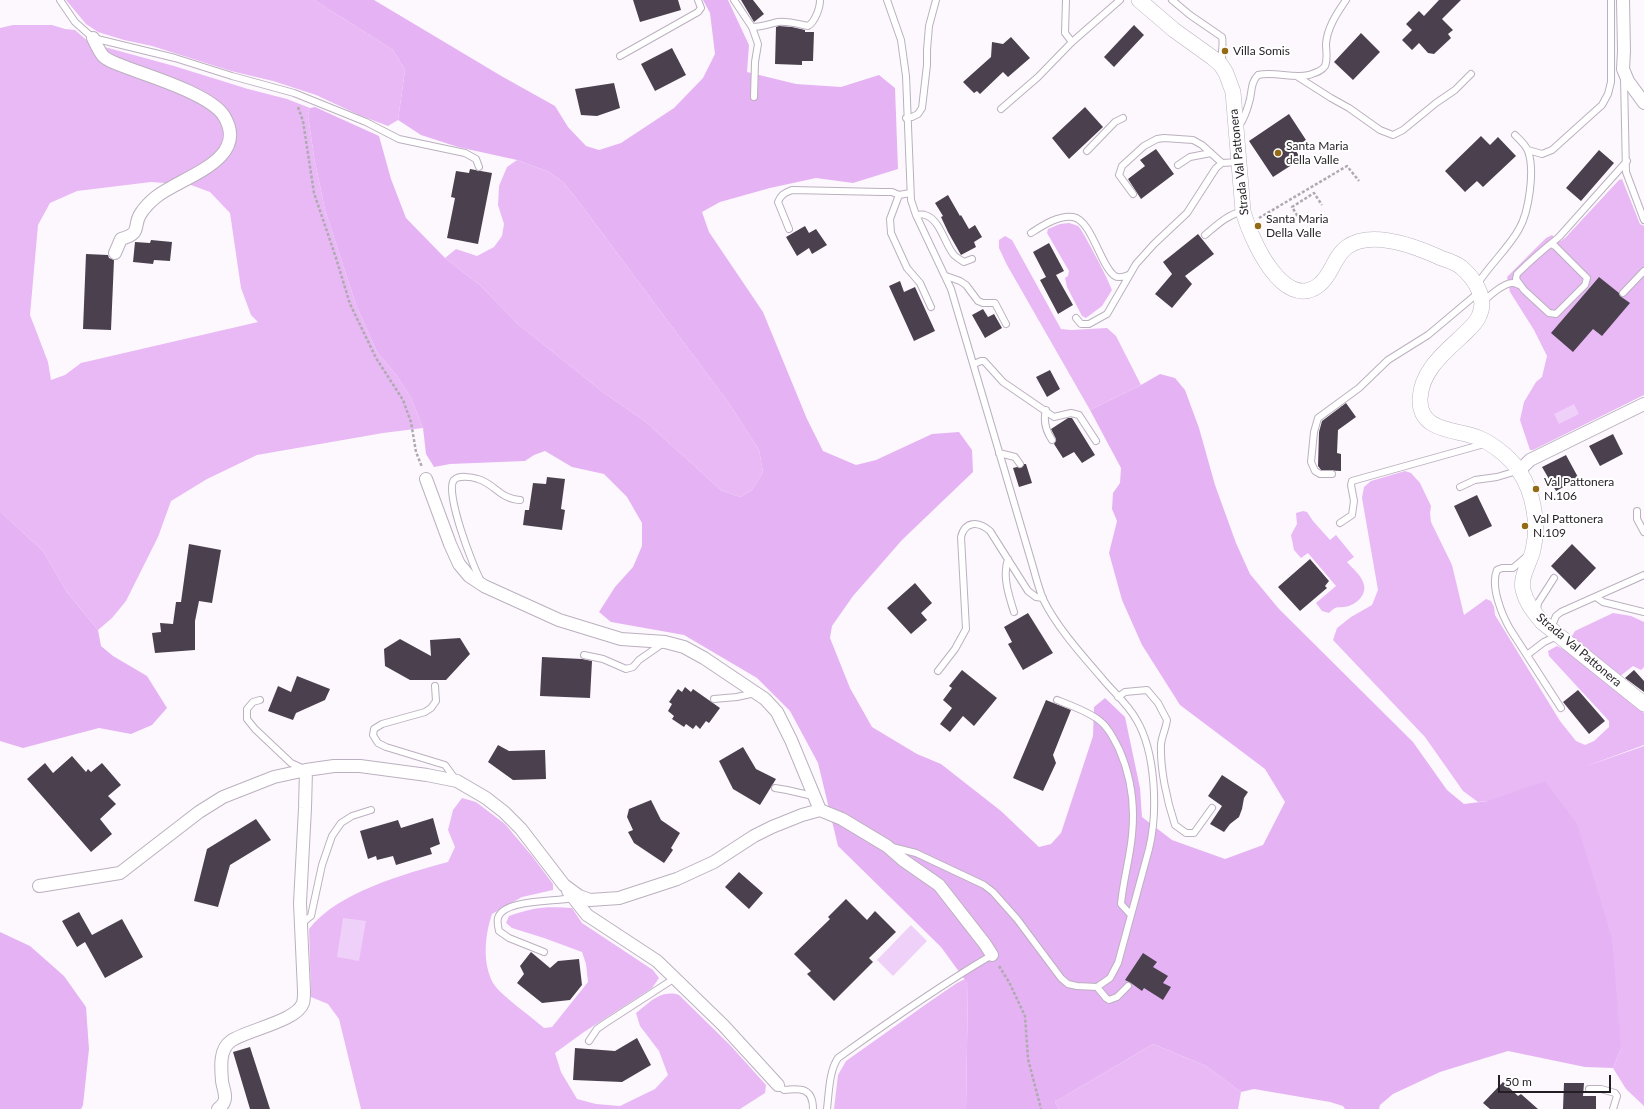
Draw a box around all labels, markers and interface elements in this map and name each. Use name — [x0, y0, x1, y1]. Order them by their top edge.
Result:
place label: Villa Somis — [1233, 44, 1290, 58]
marker: Villa Somis — [1220, 46, 1230, 56]
street label: Strada Val Pattonera — [1226, 108, 1252, 216]
place label: Santa Maria della Valle — [1286, 139, 1348, 167]
marker: Santa Maria della Valle — [1273, 148, 1283, 158]
place label: Santa Maria Della Valle — [1266, 212, 1328, 240]
marker: Santa Maria Della Valle — [1253, 221, 1263, 231]
place label: Val Pattonera N.106 — [1544, 475, 1614, 503]
marker: Val Pattonera N.106 — [1531, 484, 1541, 494]
place label: Val Pattonera N.109 — [1533, 512, 1603, 540]
marker: Val Pattonera N.109 — [1520, 521, 1530, 531]
street label: Strada Val Pattonera — [1533, 610, 1625, 690]
scale bar — [1500, 1067, 1613, 1093]
text: 50 m — [1505, 1074, 1532, 1089]

